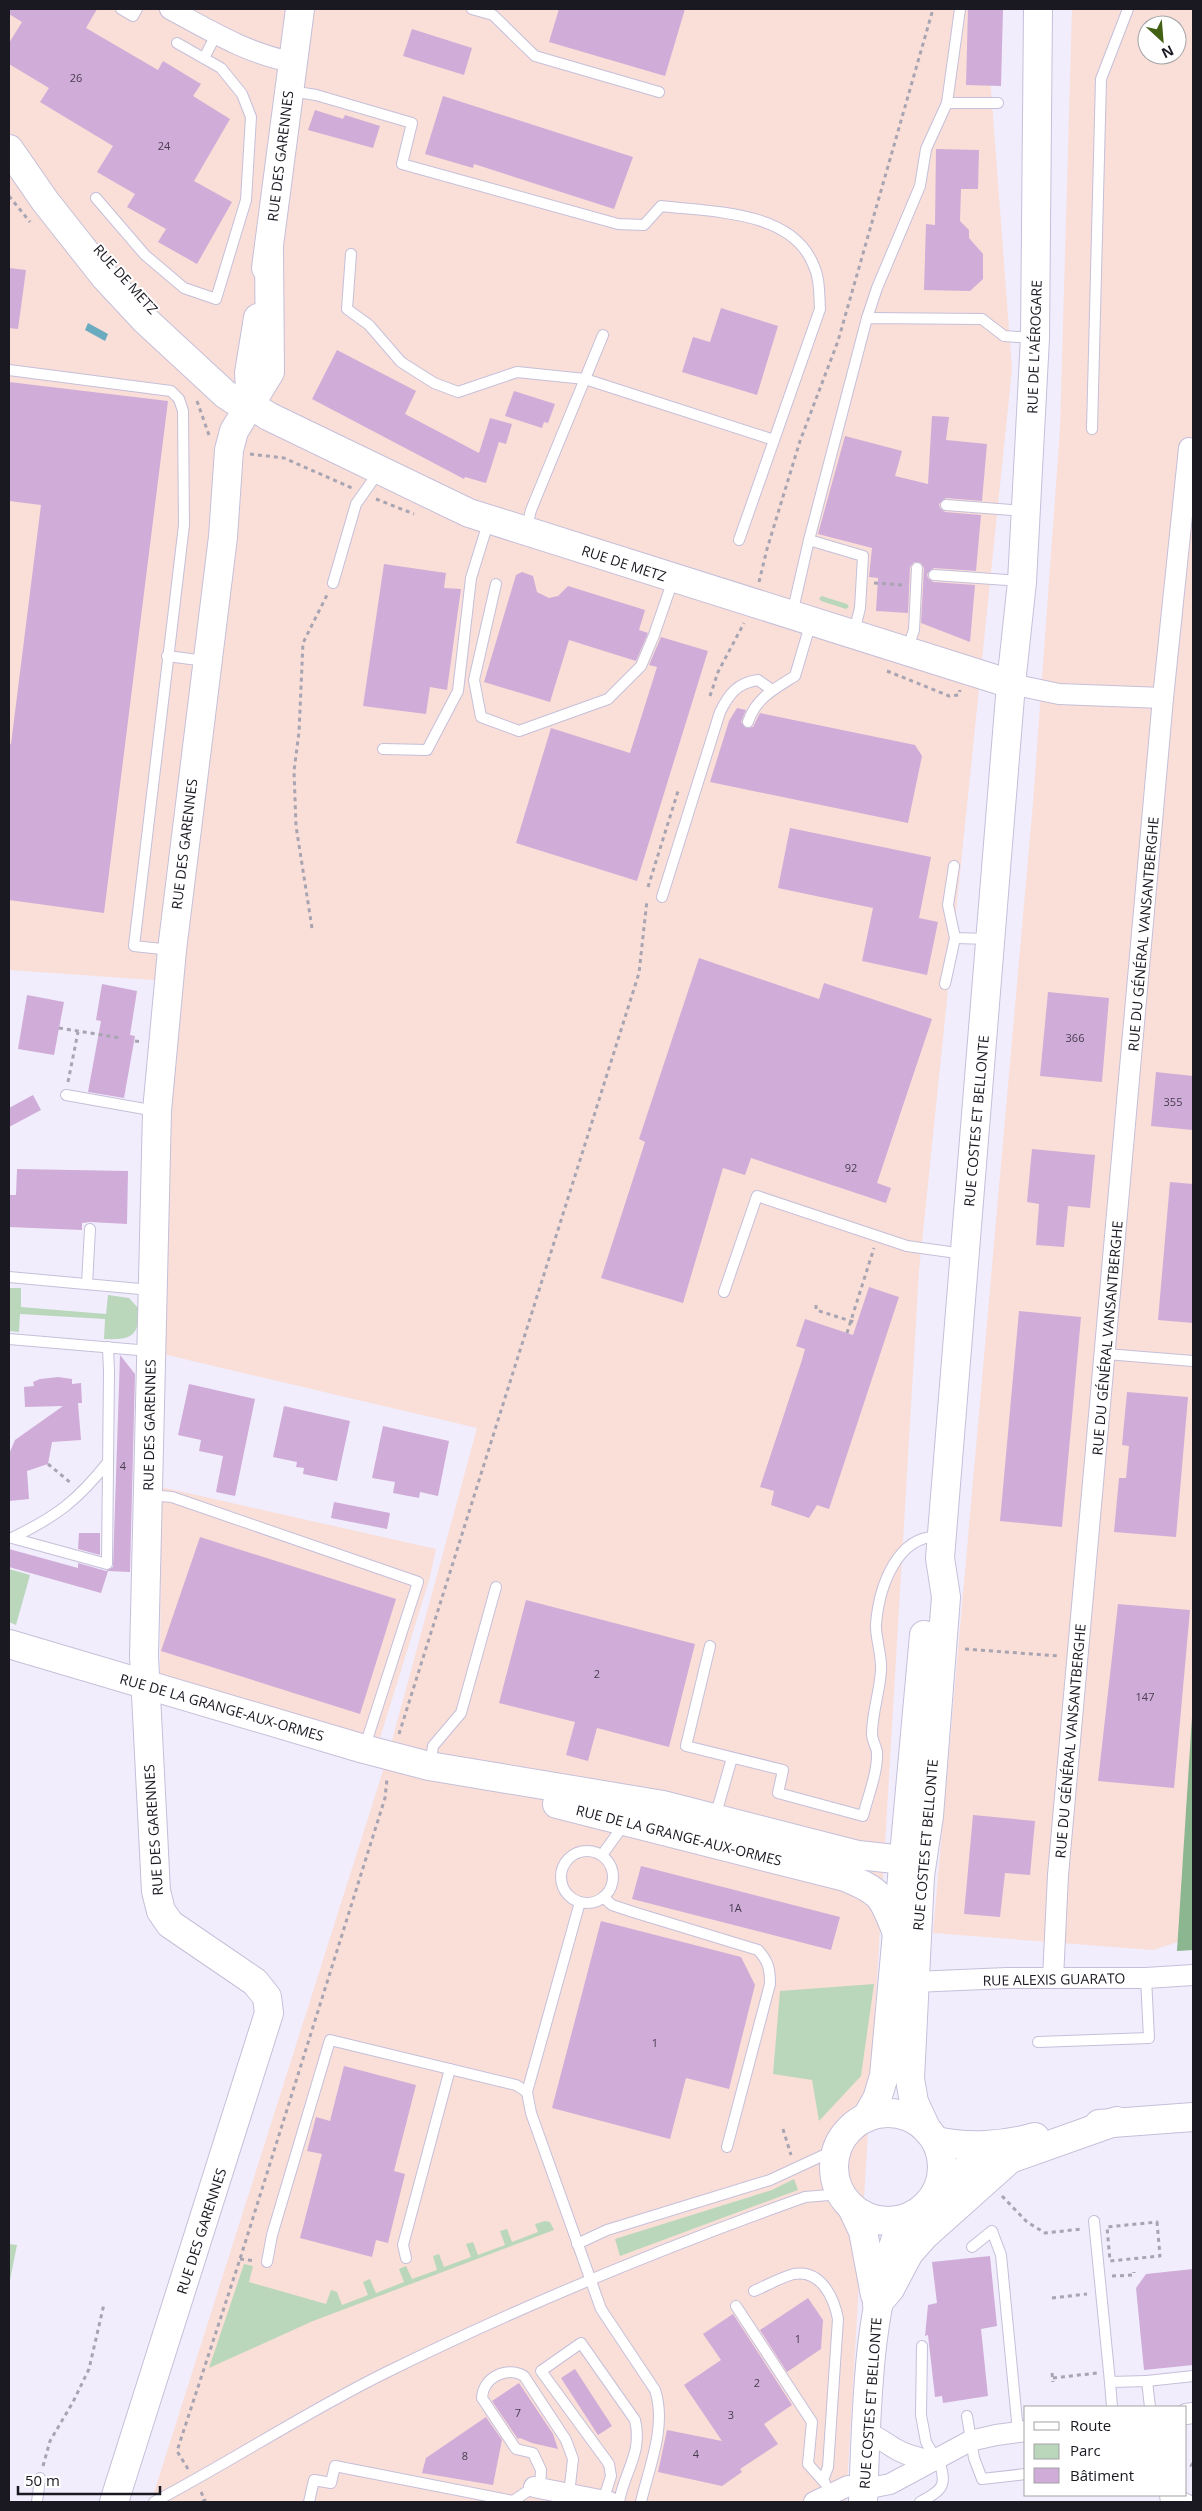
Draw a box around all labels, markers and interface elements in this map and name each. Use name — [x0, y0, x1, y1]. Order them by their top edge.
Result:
north arrow — [1137, 15, 1187, 65]
text: N — [1159, 41, 1177, 63]
house number: 26 — [70, 70, 82, 85]
street label: RUE DES GARENNES — [263, 90, 297, 222]
house number: 24 — [158, 138, 171, 153]
street label: RUE DE METZ — [90, 240, 162, 318]
street label: RUE DE L'AÉROGARE — [1022, 280, 1046, 414]
street label: RUE DE METZ — [579, 540, 669, 586]
street label: RUE DES GARENNES — [167, 778, 201, 910]
street label: RUE DU GÉNÉRAL VANSANTBERGHE — [1123, 816, 1163, 1052]
house number: 366 — [1066, 1030, 1084, 1045]
street label: RUE COSTES ET BELLONTE — [959, 1035, 993, 1207]
house number: 355 — [1164, 1094, 1182, 1109]
house number: 92 — [845, 1160, 857, 1175]
street label: RUE DU GÉNÉRAL VANSANTBERGHE — [1087, 1220, 1127, 1456]
street label: RUE DES GARENNES — [138, 1359, 160, 1491]
house number: 4 — [120, 1458, 127, 1473]
street label: RUE DU GÉNÉRAL VANSANTBERGHE — [1050, 1623, 1090, 1859]
house number: 2 — [594, 1666, 600, 1681]
street label: RUE DE LA GRANGE-AUX-ORMES — [118, 1669, 326, 1745]
house number: 147 — [1136, 1689, 1154, 1704]
street label: RUE COSTES ET BELLONTE — [908, 1759, 942, 1931]
street label: RUE DES GARENNES — [139, 1764, 167, 1896]
street label: RUE DE LA GRANGE-AUX-ORMES — [574, 1800, 784, 1870]
house number: 1A — [728, 1900, 742, 1915]
street label: RUE ALEXIS GUARATO — [982, 1968, 1126, 1990]
house number: 1 — [652, 2035, 658, 2050]
street label: RUE DES GARENNES — [172, 2166, 230, 2296]
street label: RUE COSTES ET BELLONTE — [855, 2317, 885, 2489]
house number: 1 — [795, 2331, 801, 2346]
house number: 2 — [754, 2375, 760, 2390]
house number: 7 — [515, 2405, 521, 2420]
legend — [1024, 2406, 1187, 2496]
house number: 3 — [728, 2407, 734, 2422]
text: Route — [1070, 2415, 1111, 2435]
text: Parc — [1070, 2440, 1101, 2460]
house number: 4 — [693, 2446, 700, 2461]
house number: 8 — [462, 2448, 468, 2463]
scale bar — [18, 2464, 160, 2496]
text: Bâtiment — [1070, 2465, 1134, 2485]
text: 50 m — [25, 2470, 60, 2490]

